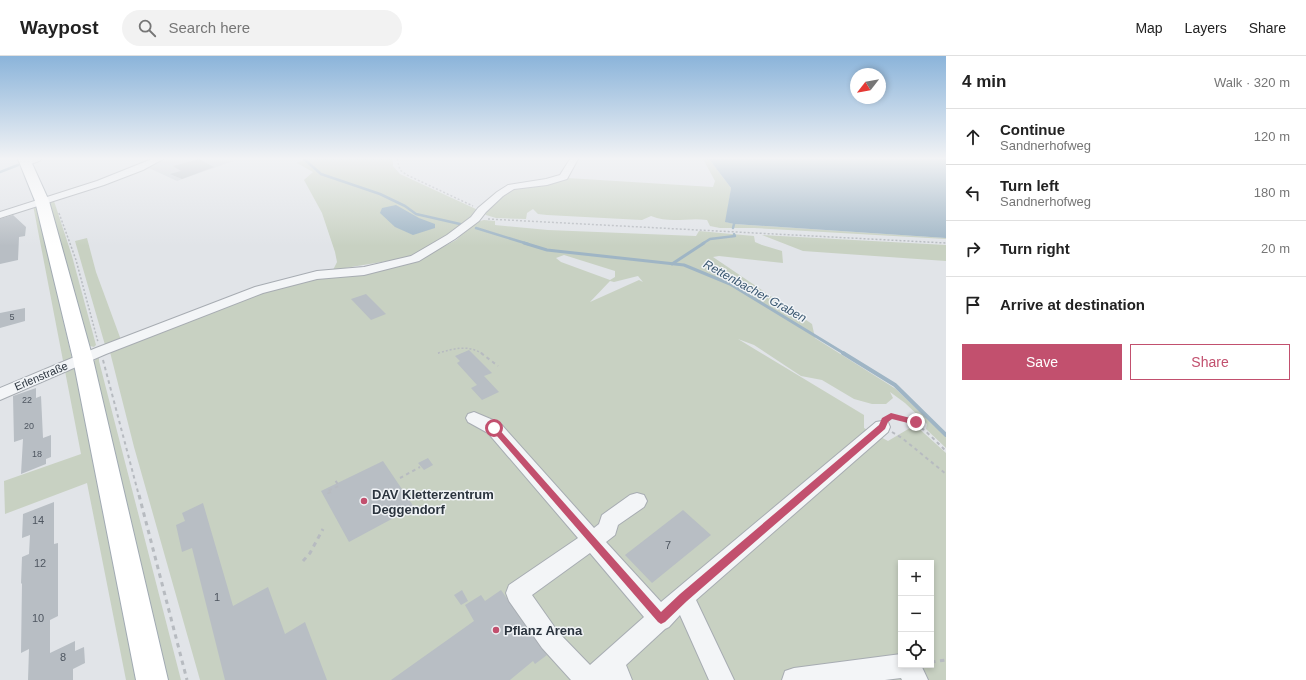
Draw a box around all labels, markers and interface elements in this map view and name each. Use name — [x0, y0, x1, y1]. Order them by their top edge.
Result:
search box — [122, 10, 402, 46]
text: Waypost — [20, 17, 98, 38]
icon: search — [136, 17, 158, 39]
text: Search here — [168, 19, 250, 36]
text: Map — [1135, 20, 1163, 36]
text: Layers — [1185, 20, 1227, 36]
text: Share — [1249, 20, 1286, 36]
north arrow — [850, 68, 886, 104]
text: 4 min — [962, 72, 1006, 91]
text: Walk · 320 m — [1214, 75, 1290, 90]
text: Continue — [1000, 121, 1065, 138]
icon: ahead — [962, 126, 984, 148]
text: 120 m — [1254, 129, 1290, 144]
text: Sandnerhofweg — [1000, 138, 1091, 153]
text: Turn left — [1000, 177, 1059, 194]
icon: left — [962, 182, 984, 204]
text: 180 m — [1254, 185, 1290, 200]
text: Sandnerhofweg — [1000, 194, 1091, 209]
icon: right — [962, 238, 984, 260]
text: Turn right — [1000, 240, 1070, 257]
text: 20 m — [1261, 241, 1290, 256]
water label: Rettenbacher Graben — [701, 257, 809, 325]
icon: arrive — [962, 294, 984, 316]
text: Arrive at destination — [1000, 296, 1145, 313]
house number: 5 — [9, 312, 15, 322]
button: Save — [962, 344, 1122, 380]
button: Share — [1130, 344, 1290, 380]
street label: Erlenstraße — [12, 359, 70, 393]
house number: 22 — [22, 395, 32, 405]
route end — [907, 413, 925, 431]
route start — [485, 419, 503, 437]
house number: 20 — [24, 421, 34, 431]
house number: 18 — [32, 449, 42, 459]
place label: DAV Kletterzentrum Deggendorf — [372, 487, 494, 517]
marker: DAV Kletterzentrum Deggendorf — [359, 496, 369, 506]
house number: 14 — [32, 514, 44, 526]
house number: 7 — [665, 539, 671, 551]
house number: 12 — [34, 557, 46, 569]
map controls — [898, 560, 934, 668]
button: + — [898, 560, 934, 596]
house number: 1 — [214, 591, 220, 603]
button: − — [898, 596, 934, 632]
house number: 10 — [32, 612, 44, 624]
place label: Pflanz Arena — [504, 623, 583, 638]
marker: Pflanz Arena — [491, 625, 501, 635]
button: locate — [898, 632, 934, 668]
house number: 8 — [60, 651, 66, 663]

